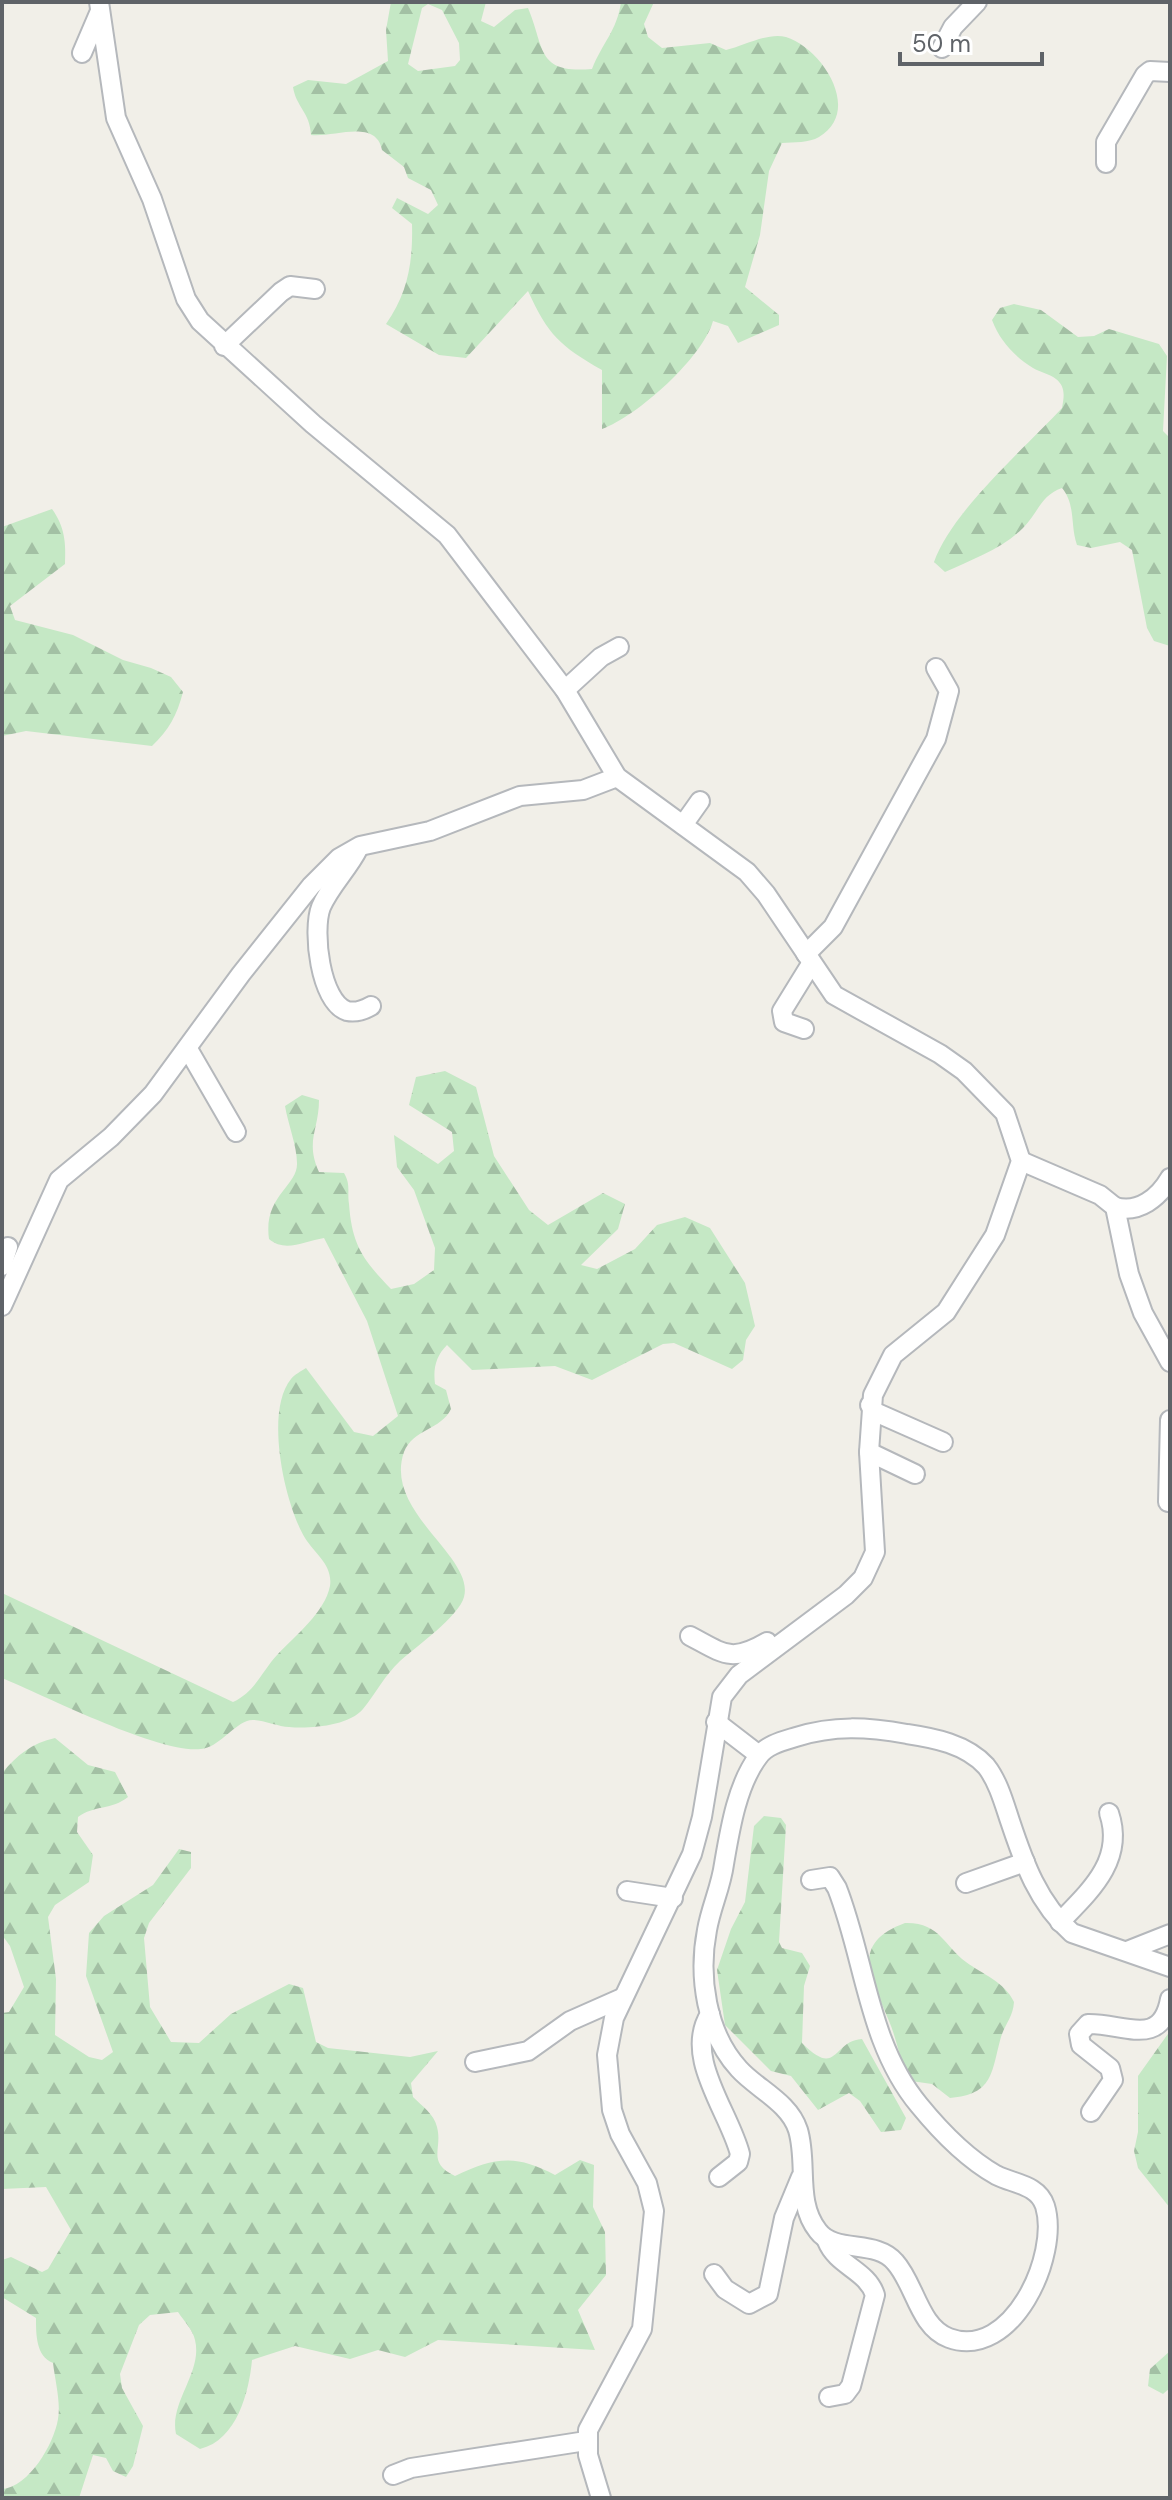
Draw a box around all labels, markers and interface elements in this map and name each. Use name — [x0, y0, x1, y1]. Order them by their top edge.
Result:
scale bar — [900, 16, 1042, 66]
text: 50 m — [912, 28, 971, 59]

